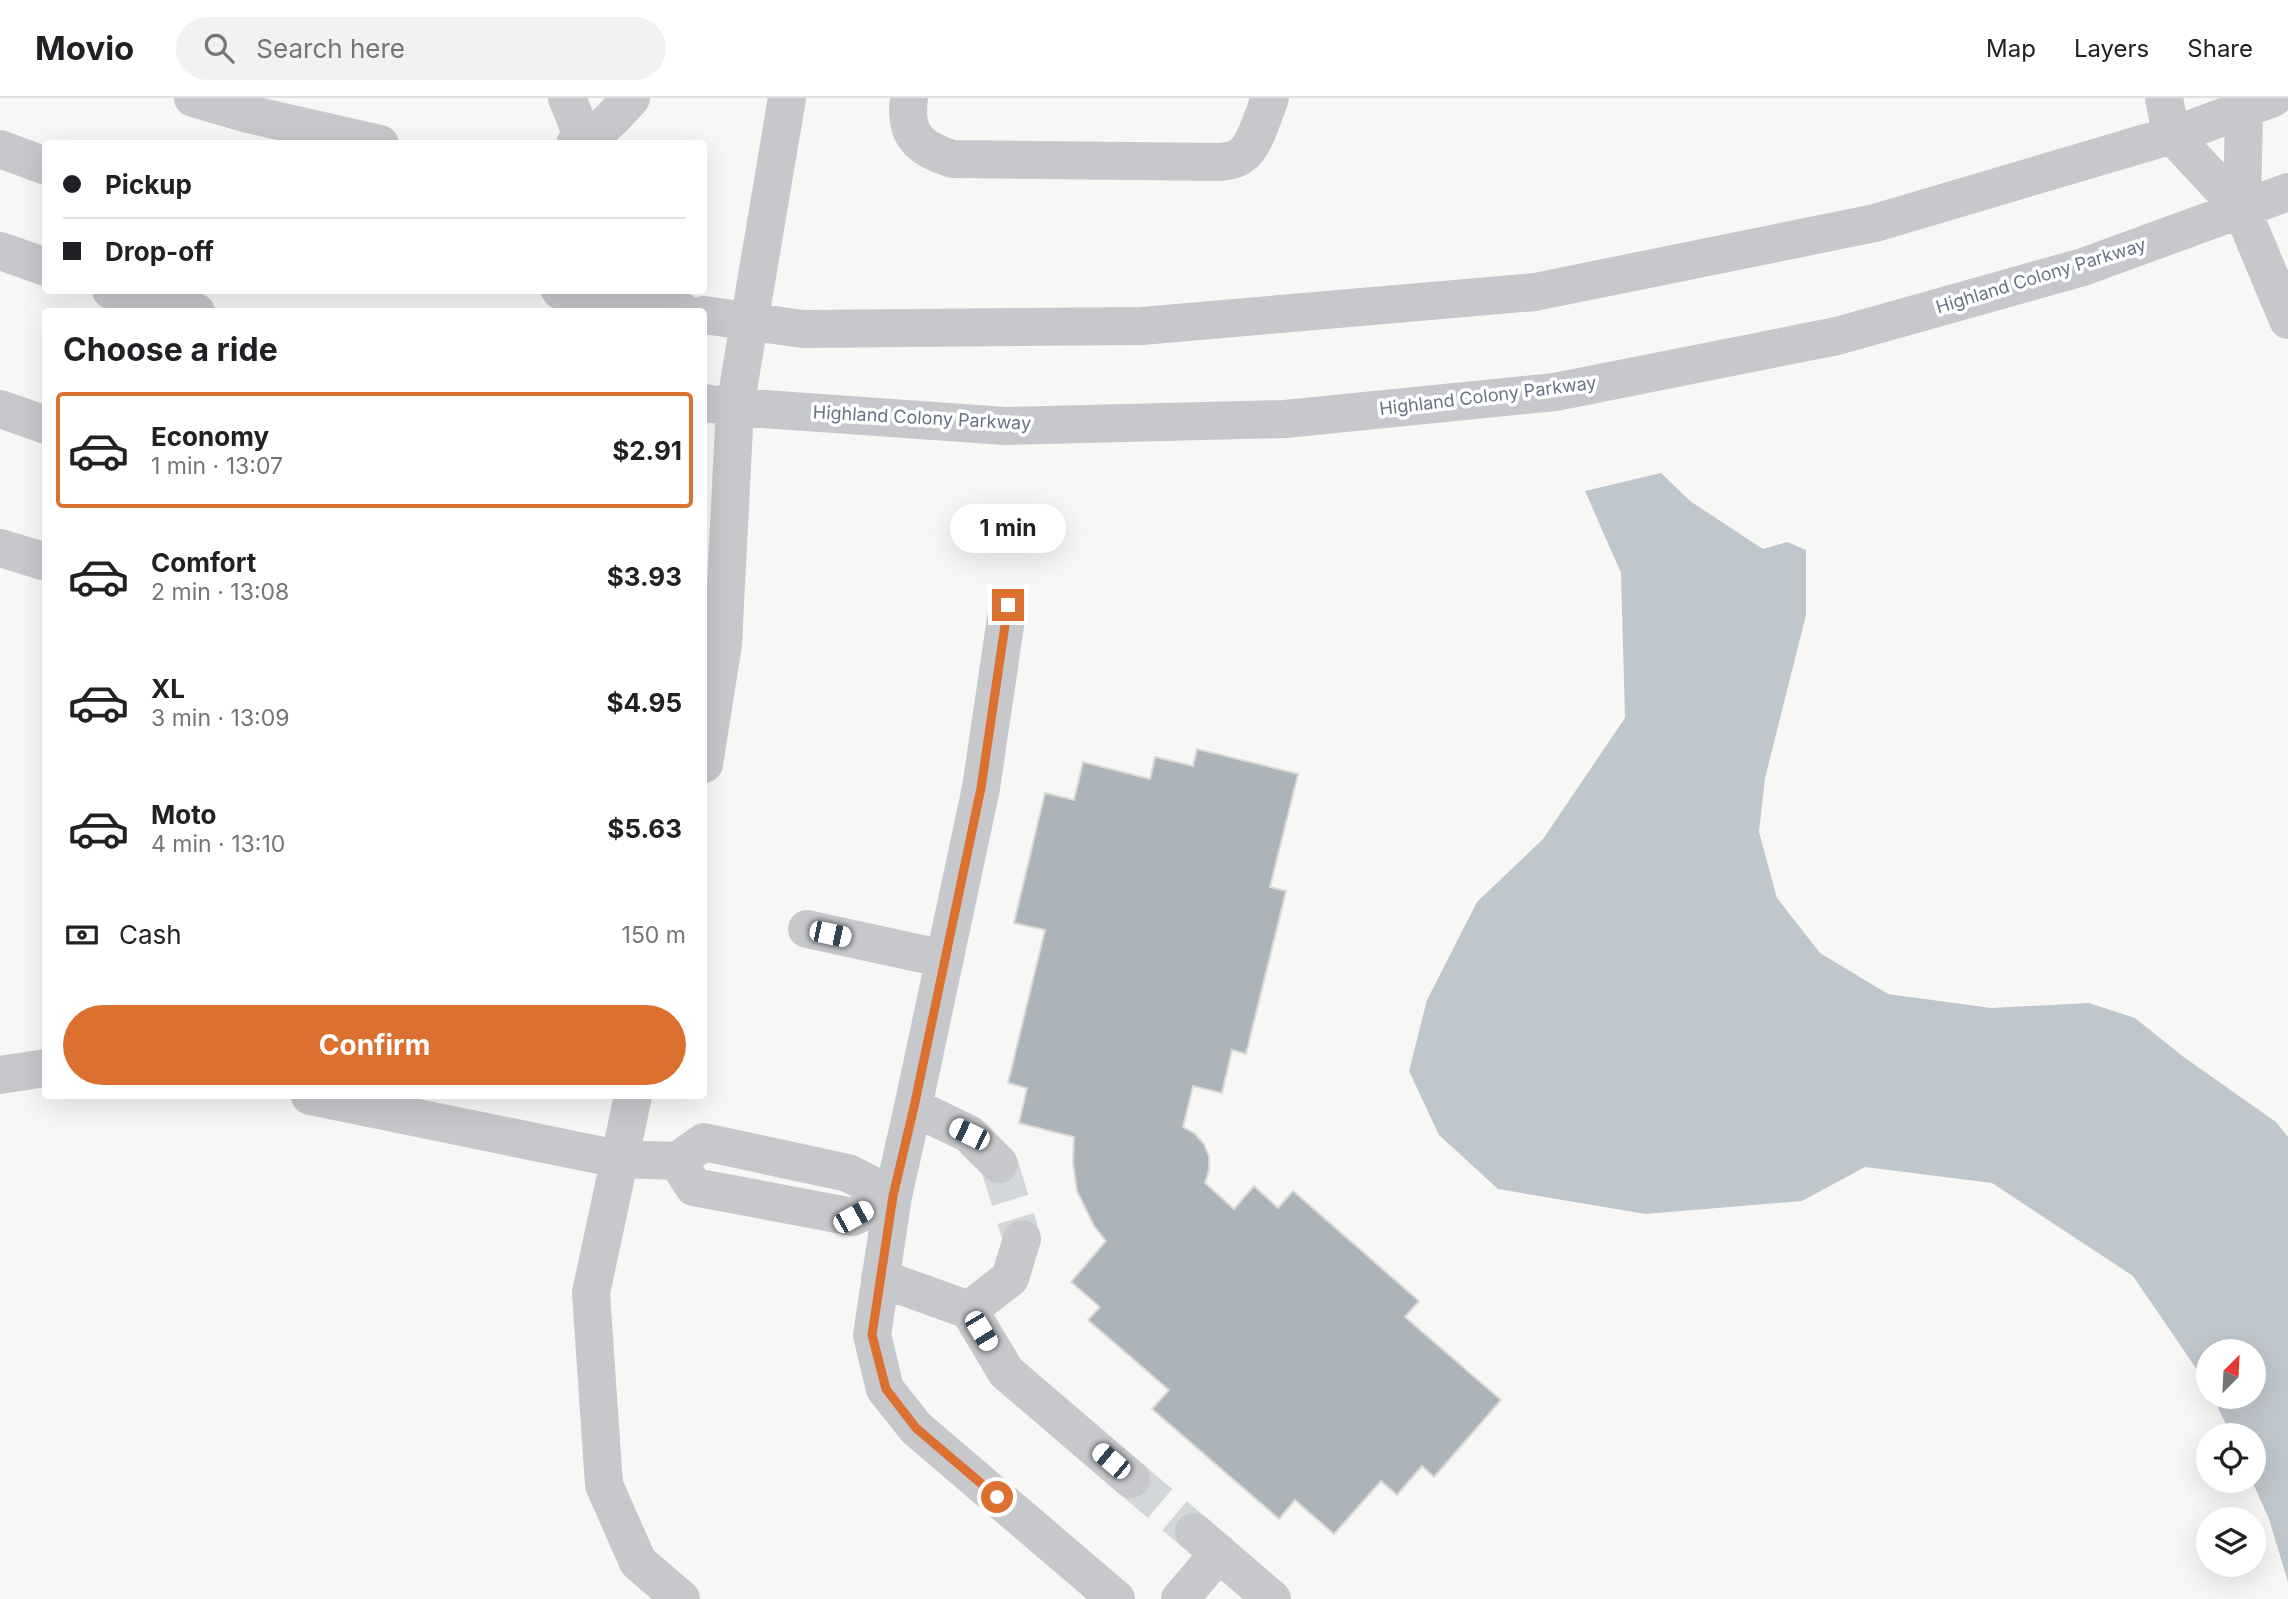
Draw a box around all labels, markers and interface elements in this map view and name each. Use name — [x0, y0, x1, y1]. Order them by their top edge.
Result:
search box — [176, 17, 666, 80]
text: Movio — [35, 28, 134, 68]
icon: search — [200, 29, 238, 67]
text: Search here — [256, 33, 405, 64]
text: Map — [1986, 34, 2036, 63]
text: Layers — [2074, 34, 2149, 63]
text: Share — [2187, 34, 2253, 63]
text: Pickup — [105, 169, 192, 200]
street label: Highland Colony Parkway — [1933, 234, 2148, 318]
text: Drop-off — [105, 236, 214, 267]
text: Choose a ride — [63, 330, 278, 369]
street label: Highland Colony Parkway — [1378, 372, 1598, 419]
street label: Highland Colony Parkway — [812, 401, 1032, 434]
icon: car — [67, 419, 130, 482]
text: Economy — [151, 421, 269, 452]
text: $2.91 — [612, 435, 682, 466]
text: 1 min · 13:07 — [151, 452, 283, 480]
callout: 1 min — [950, 504, 1066, 552]
text: 1 min — [980, 514, 1036, 542]
icon: car — [67, 545, 130, 608]
text: Comfort — [151, 547, 256, 578]
text: $3.93 — [607, 561, 682, 592]
text: 2 min · 13:08 — [151, 578, 289, 606]
route end — [992, 589, 1024, 621]
icon: car — [67, 671, 130, 734]
text: XL — [151, 673, 185, 704]
text: $4.95 — [606, 687, 682, 718]
text: 3 min · 13:09 — [151, 704, 290, 732]
icon: car — [67, 797, 130, 860]
text: Moto — [151, 799, 216, 830]
text: $5.63 — [607, 813, 682, 844]
text: 4 min · 13:10 — [151, 830, 285, 858]
icon: cash — [63, 916, 101, 954]
text: Cash — [119, 919, 182, 950]
car — [808, 919, 853, 949]
text: 150 m — [622, 921, 686, 949]
button: Confirm — [63, 1005, 686, 1085]
car — [946, 1115, 993, 1153]
car — [830, 1198, 877, 1236]
car — [962, 1308, 1001, 1354]
north arrow — [2196, 1339, 2266, 1409]
map controls — [2196, 1339, 2266, 1577]
button: locate — [2196, 1423, 2266, 1493]
car — [1089, 1439, 1134, 1483]
route start — [981, 1481, 1013, 1513]
button: layers — [2196, 1507, 2266, 1577]

